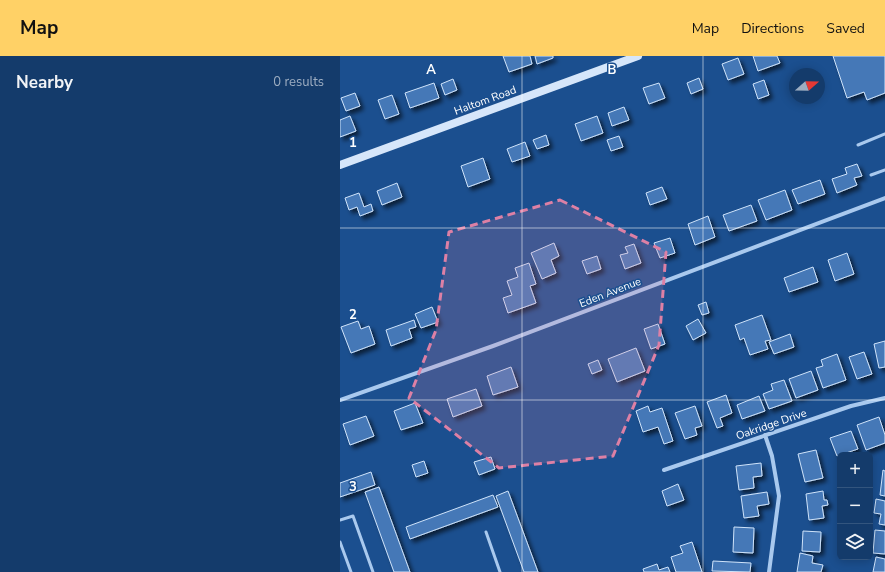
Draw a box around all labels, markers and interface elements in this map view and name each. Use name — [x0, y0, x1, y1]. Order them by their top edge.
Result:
text: Map — [20, 15, 58, 41]
text: Map — [692, 19, 719, 38]
text: Directions — [741, 19, 804, 38]
text: Saved — [826, 19, 865, 38]
text: A — [426, 61, 436, 79]
text: B — [608, 61, 617, 79]
north arrow — [789, 68, 825, 104]
text: Nearby — [16, 71, 73, 94]
text: 0 results — [273, 73, 324, 91]
street label: Haltom Road — [452, 82, 518, 119]
text: 1 — [349, 134, 357, 152]
street label: Eden Avenue — [577, 274, 643, 311]
text: 2 — [349, 306, 357, 324]
street label: Oakridge Drive — [734, 405, 809, 444]
map controls — [837, 452, 873, 560]
button: + — [837, 452, 873, 488]
text: 3 — [349, 478, 357, 496]
button: − — [837, 488, 873, 524]
button: layers — [837, 524, 873, 560]

